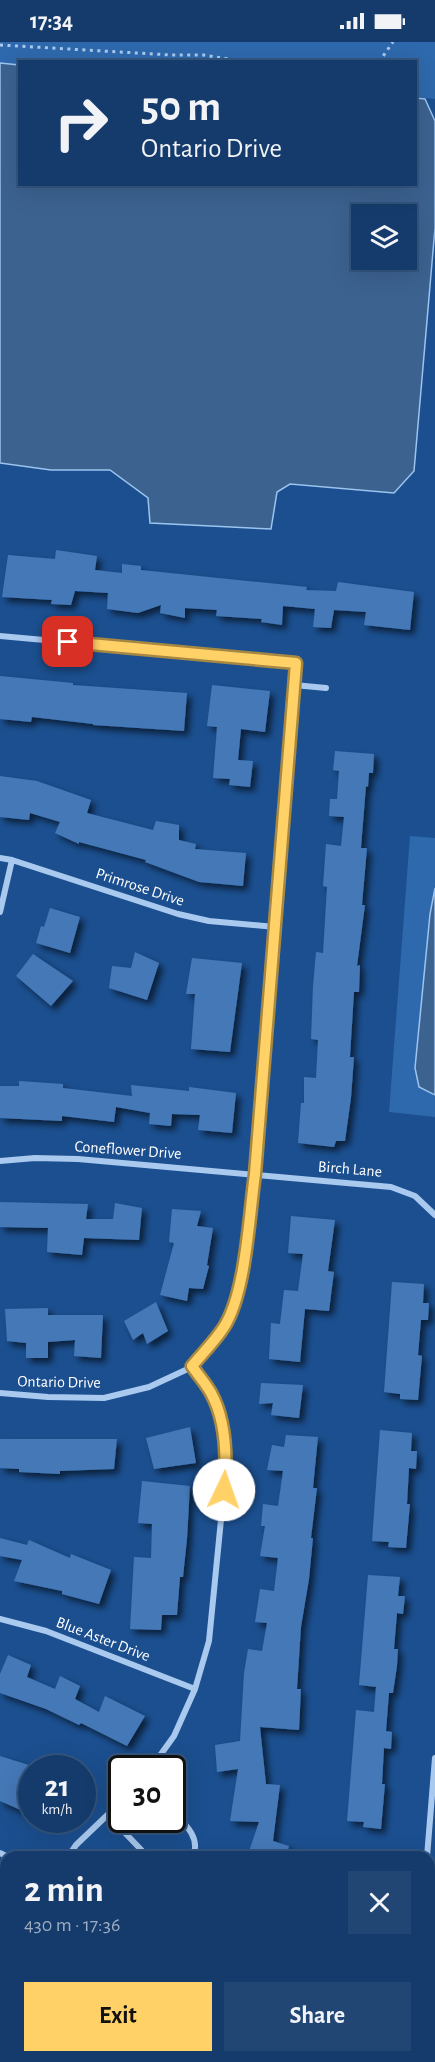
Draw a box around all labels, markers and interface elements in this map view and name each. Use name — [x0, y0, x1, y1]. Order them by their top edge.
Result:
text: 17:34 — [30, 10, 73, 32]
icon: right — [42, 84, 120, 162]
text: 50 m — [141, 86, 221, 128]
text: Ontario Drive — [141, 135, 282, 162]
map controls — [351, 204, 417, 270]
button: layers — [351, 204, 417, 270]
pin — [42, 616, 93, 667]
icon: arrive — [51, 625, 84, 658]
street label: Primrose Drive — [94, 865, 186, 909]
street label: Coneflower Drive — [74, 1138, 182, 1162]
street label: Birch Lane — [317, 1158, 383, 1180]
street label: Ontario Drive — [17, 1373, 101, 1391]
position arrow — [192, 1458, 256, 1522]
street label: Blue Aster Drive — [54, 1614, 152, 1664]
speed limit sign: 30 — [108, 1755, 186, 1833]
text: 21 — [45, 1772, 69, 1802]
text: km/h — [42, 1802, 72, 1817]
button: close — [348, 1871, 411, 1934]
text: 2 min — [24, 1872, 104, 1908]
text: 430 m · 17:36 — [24, 1915, 120, 1935]
button: Exit — [24, 1982, 212, 2051]
button: Share — [224, 1982, 411, 2051]

